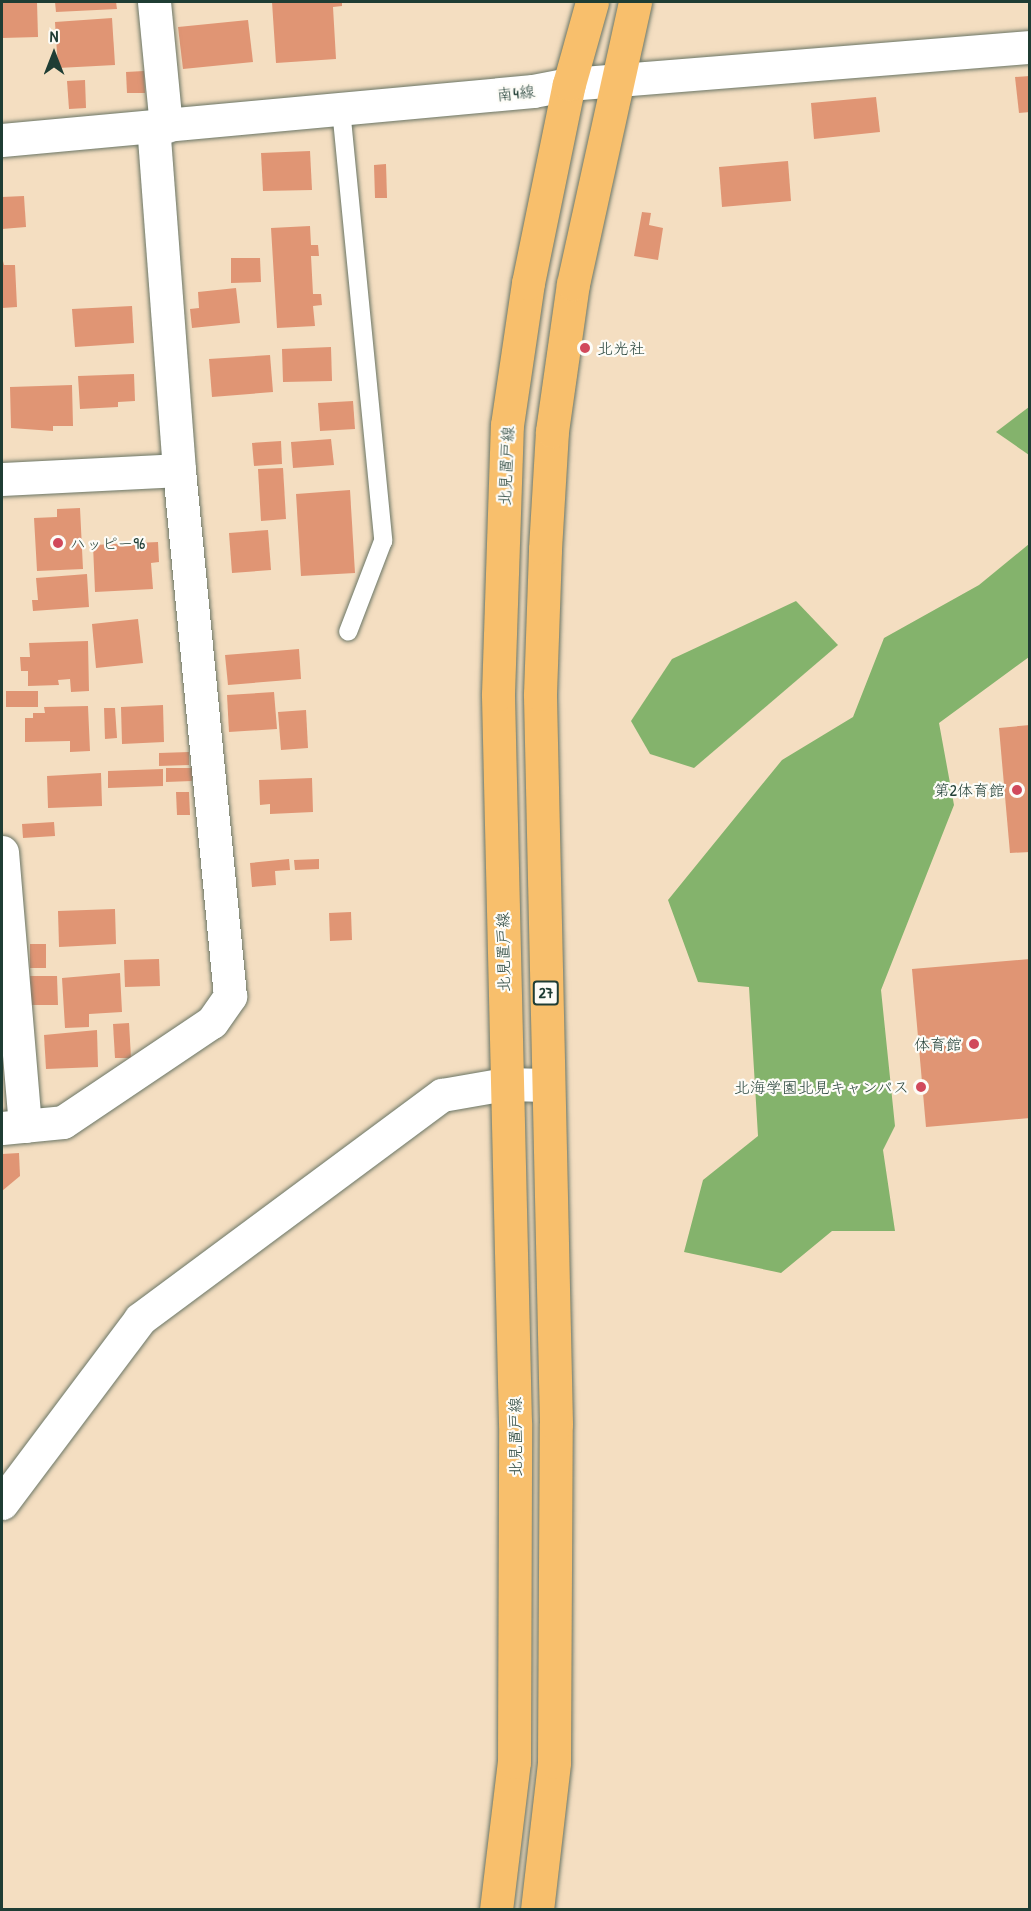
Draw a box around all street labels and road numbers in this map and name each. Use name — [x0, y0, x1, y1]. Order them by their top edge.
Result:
street label: 南4線 — [496, 81, 536, 105]
street label: 北見置戸線 — [494, 426, 518, 506]
street label: 北見置戸線 — [493, 912, 513, 992]
road number: 27 — [532, 981, 560, 1005]
street label: 北見置戸線 — [505, 1397, 525, 1477]

